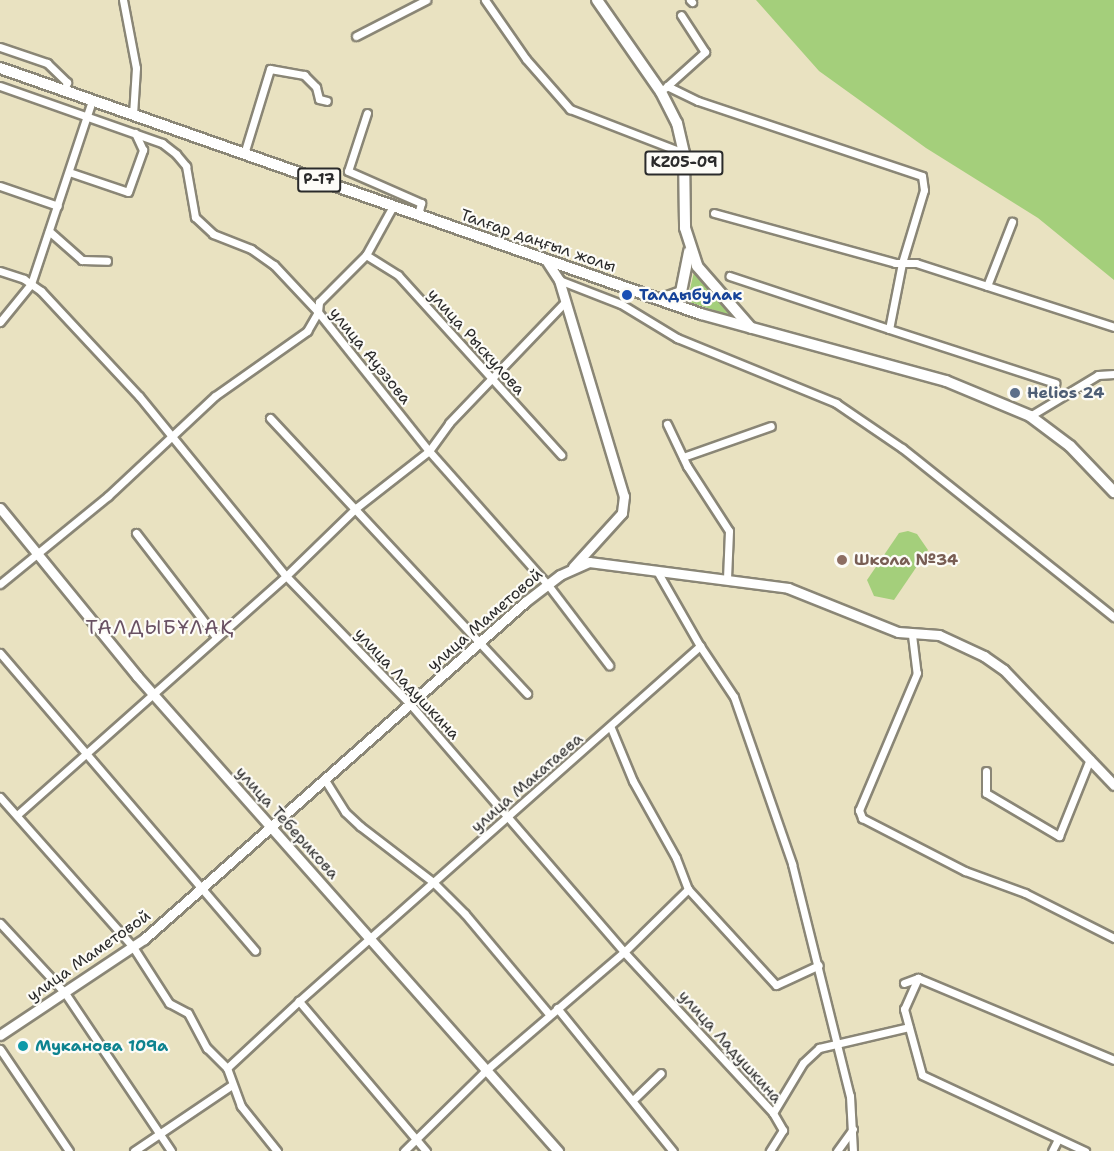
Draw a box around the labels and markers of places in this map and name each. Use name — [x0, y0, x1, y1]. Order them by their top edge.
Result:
place label: Талдыбулак — [639, 285, 742, 305]
marker: Талдыбулак — [620, 288, 634, 302]
place label: Helios 24 — [1027, 383, 1104, 403]
marker: Helios 24 — [1008, 386, 1022, 400]
place label: Школа №34 — [854, 550, 958, 570]
marker: Школа №34 — [835, 553, 849, 567]
place label: Муканова 109а — [35, 1036, 168, 1056]
marker: Муканова 109а — [16, 1039, 30, 1053]

